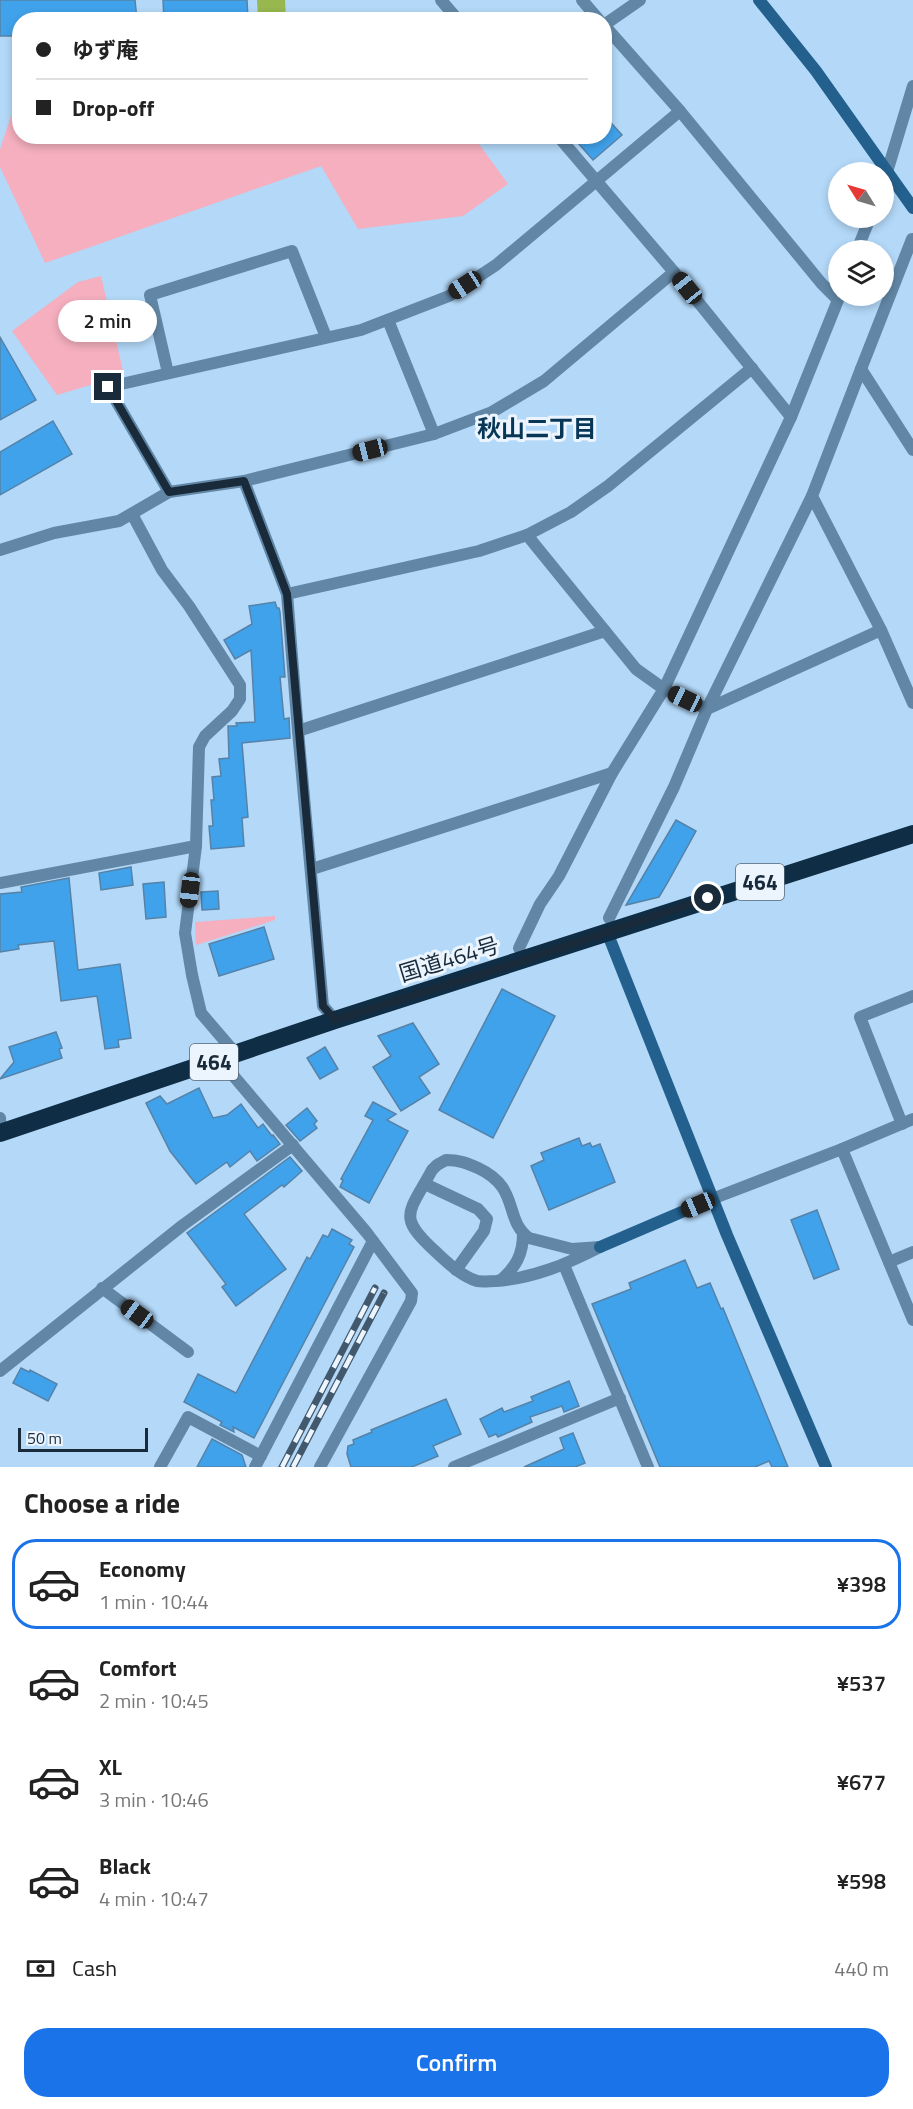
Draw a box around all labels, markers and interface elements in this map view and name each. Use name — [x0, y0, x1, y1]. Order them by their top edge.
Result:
text: ゆず庵 — [72, 33, 138, 67]
text: Drop-off — [72, 91, 154, 125]
north arrow — [828, 162, 894, 228]
map controls — [828, 162, 894, 306]
button: layers — [828, 240, 894, 306]
car — [445, 268, 485, 302]
car — [669, 268, 705, 308]
callout: 2 min — [58, 300, 158, 342]
text: 2 min — [83, 305, 132, 336]
route end — [94, 373, 121, 400]
district label: 秋山二丁目 — [477, 410, 597, 446]
car — [350, 437, 390, 463]
car — [665, 683, 705, 715]
road number: 464 — [736, 864, 784, 900]
car — [179, 871, 201, 909]
route start — [694, 884, 721, 911]
street label: 国道464号 — [395, 928, 503, 990]
road number: 464 — [190, 1044, 238, 1080]
car — [678, 1190, 718, 1220]
car — [117, 1296, 157, 1332]
scale bar — [18, 1425, 148, 1452]
text: 50 m — [27, 1426, 62, 1450]
text: Choose a ride — [24, 1482, 180, 1523]
text: Economy — [99, 1552, 186, 1586]
icon: car — [27, 1557, 81, 1611]
text: ¥398 — [837, 1567, 886, 1601]
text: 1 min · 10:44 — [99, 1586, 209, 1617]
text: Comfort — [99, 1651, 177, 1685]
icon: car — [27, 1656, 81, 1710]
text: ¥537 — [837, 1666, 886, 1700]
text: 2 min · 10:45 — [99, 1685, 209, 1716]
text: XL — [99, 1750, 122, 1784]
icon: car — [27, 1755, 81, 1809]
text: ¥677 — [837, 1765, 886, 1799]
text: 3 min · 10:46 — [99, 1784, 209, 1815]
text: Black — [99, 1849, 151, 1883]
icon: car — [27, 1854, 81, 1908]
text: ¥598 — [837, 1864, 886, 1898]
text: 4 min · 10:47 — [99, 1883, 209, 1914]
text: Cash — [72, 1951, 117, 1985]
icon: cash — [24, 1952, 57, 1985]
text: 440 m — [834, 1953, 889, 1984]
button: Confirm — [24, 2028, 889, 2097]

